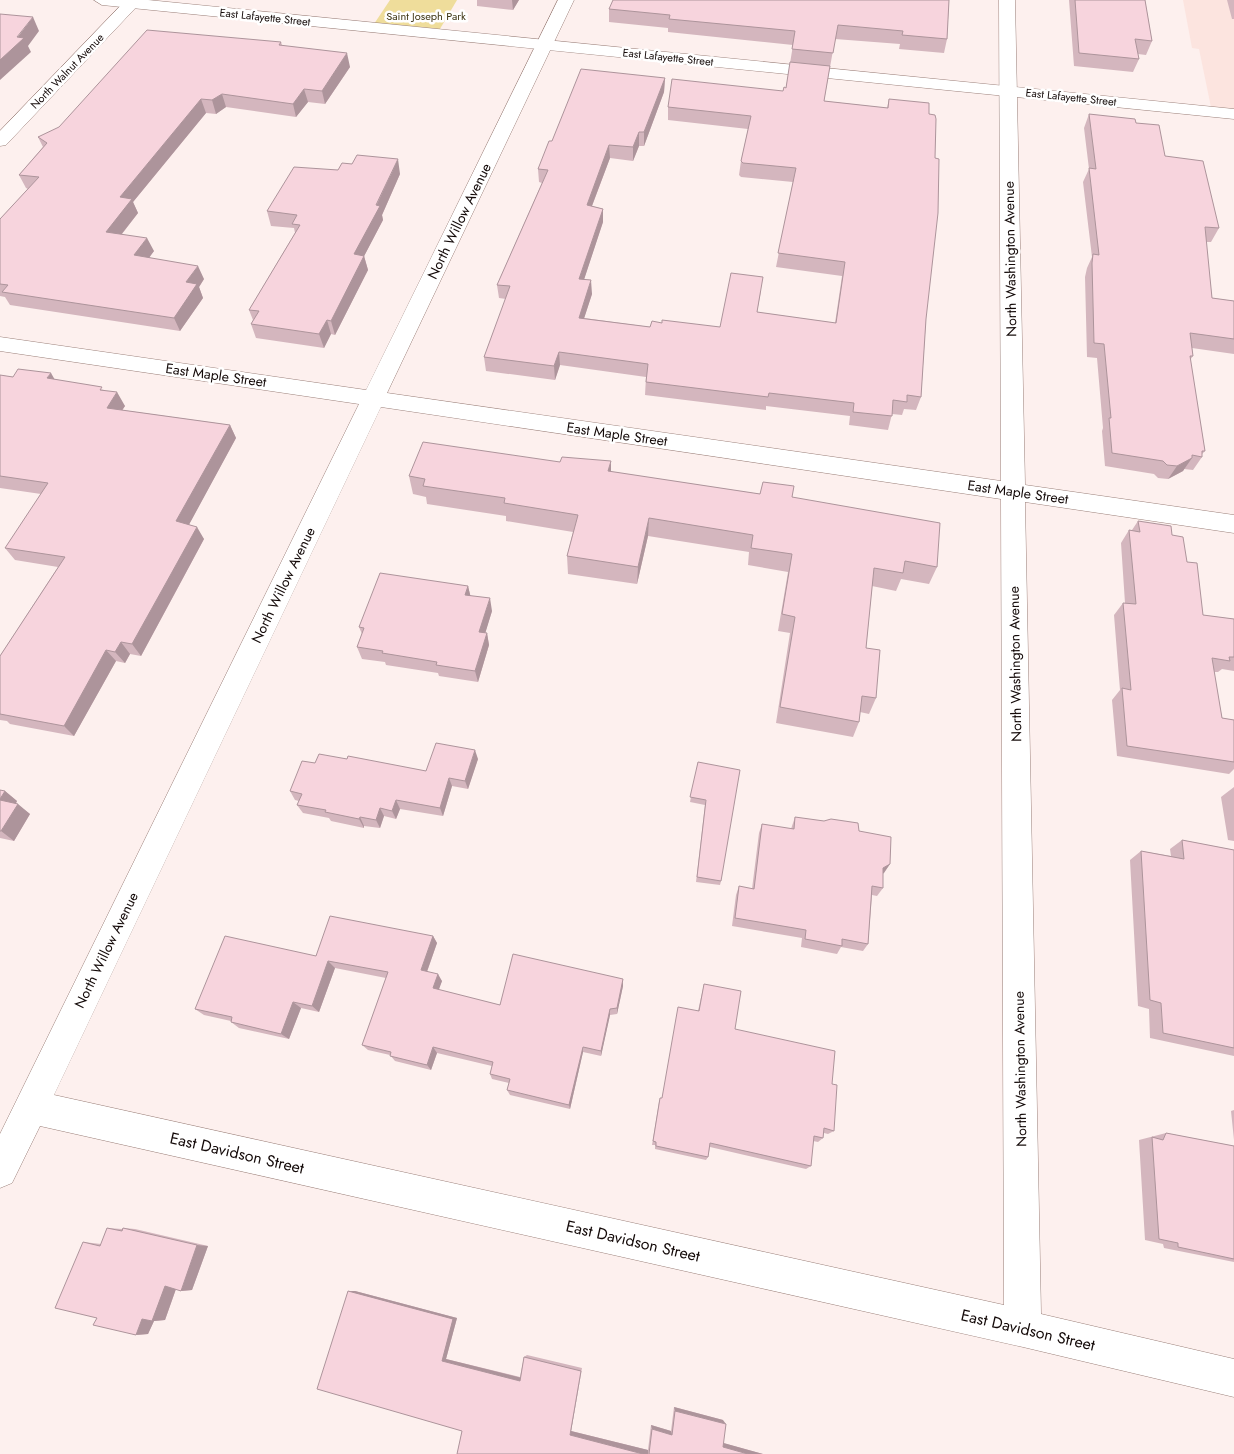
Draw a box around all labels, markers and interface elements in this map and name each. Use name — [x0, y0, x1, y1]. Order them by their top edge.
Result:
street label: East Lafayette Street — [219, 4, 312, 30]
park label: Saint Joseph Park — [386, 8, 466, 24]
street label: North Walnut Avenue — [27, 29, 108, 112]
street label: East Lafayette Street — [622, 44, 715, 70]
street label: East Lafayette Street — [1025, 84, 1118, 110]
street label: North Willow Avenue — [422, 160, 496, 282]
street label: North Washington Avenue — [999, 181, 1021, 337]
street label: East Maple Street — [164, 358, 268, 392]
street label: East Maple Street — [565, 417, 669, 451]
street label: East Maple Street — [966, 475, 1070, 509]
street label: North Willow Avenue — [246, 524, 320, 646]
street label: North Washington Avenue — [1004, 586, 1026, 742]
street label: North Willow Avenue — [69, 889, 143, 1011]
street label: North Washington Avenue — [1009, 991, 1031, 1147]
street label: East Davidson Street — [168, 1126, 306, 1180]
street label: East Davidson Street — [564, 1214, 702, 1268]
street label: East Davidson Street — [959, 1303, 1097, 1357]

